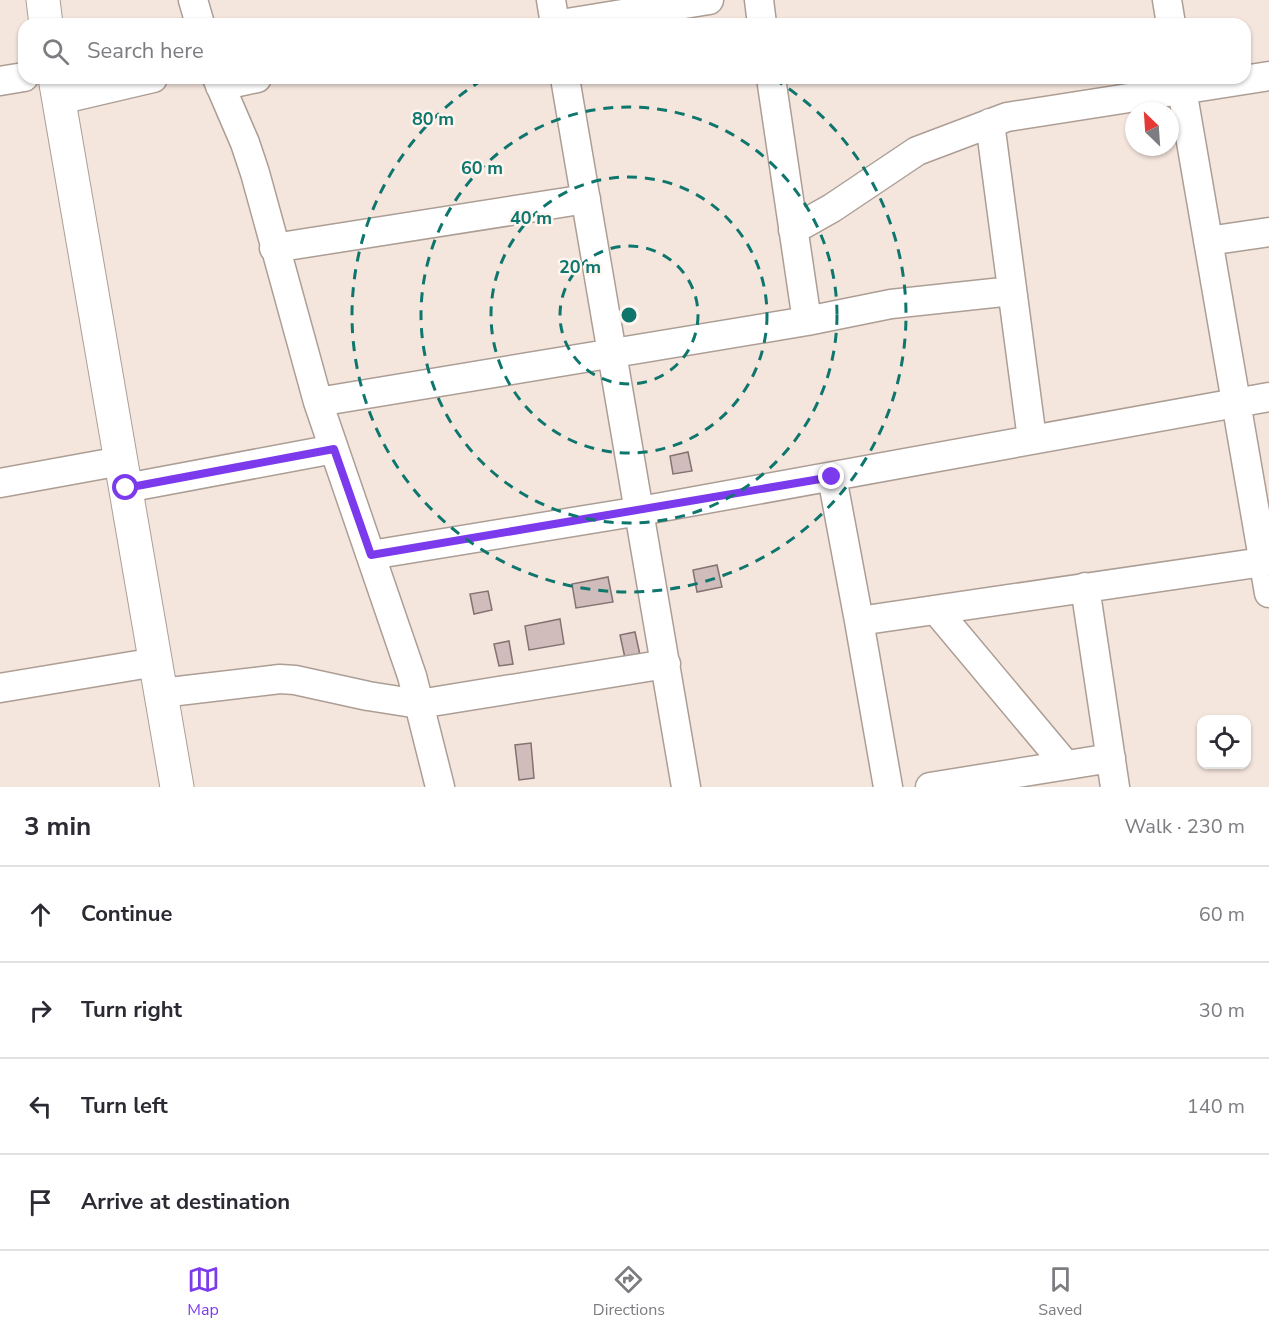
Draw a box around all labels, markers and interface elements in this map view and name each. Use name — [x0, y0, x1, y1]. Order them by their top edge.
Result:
search box — [18, 18, 1251, 84]
icon: search — [39, 35, 72, 68]
text: Search here — [87, 36, 204, 66]
north arrow — [1125, 102, 1179, 156]
text: 80 m — [412, 107, 454, 131]
text: 60 m — [461, 156, 503, 180]
text: 40 m — [510, 206, 552, 230]
text: 20 m — [559, 255, 601, 279]
centre of rings — [619, 305, 639, 325]
route end — [818, 463, 844, 489]
route start — [112, 474, 138, 500]
map controls — [1197, 715, 1251, 769]
button: locate — [1197, 715, 1251, 769]
text: 3 min — [24, 809, 91, 844]
text: Walk · 230 m — [1125, 813, 1245, 840]
icon: ahead — [24, 898, 57, 931]
text: Continue — [81, 899, 172, 929]
text: 60 m — [1199, 901, 1245, 928]
icon: right — [24, 994, 57, 1027]
text: Turn right — [81, 995, 182, 1025]
text: 30 m — [1199, 997, 1245, 1024]
icon: left — [24, 1090, 57, 1123]
text: Turn left — [81, 1091, 168, 1121]
text: 140 m — [1187, 1093, 1245, 1120]
icon: arrive — [24, 1186, 57, 1219]
text: Arrive at destination — [81, 1187, 290, 1217]
tab: Map — [187, 1263, 220, 1321]
tab: Directions — [593, 1263, 665, 1321]
tab: Saved — [1038, 1263, 1082, 1321]

